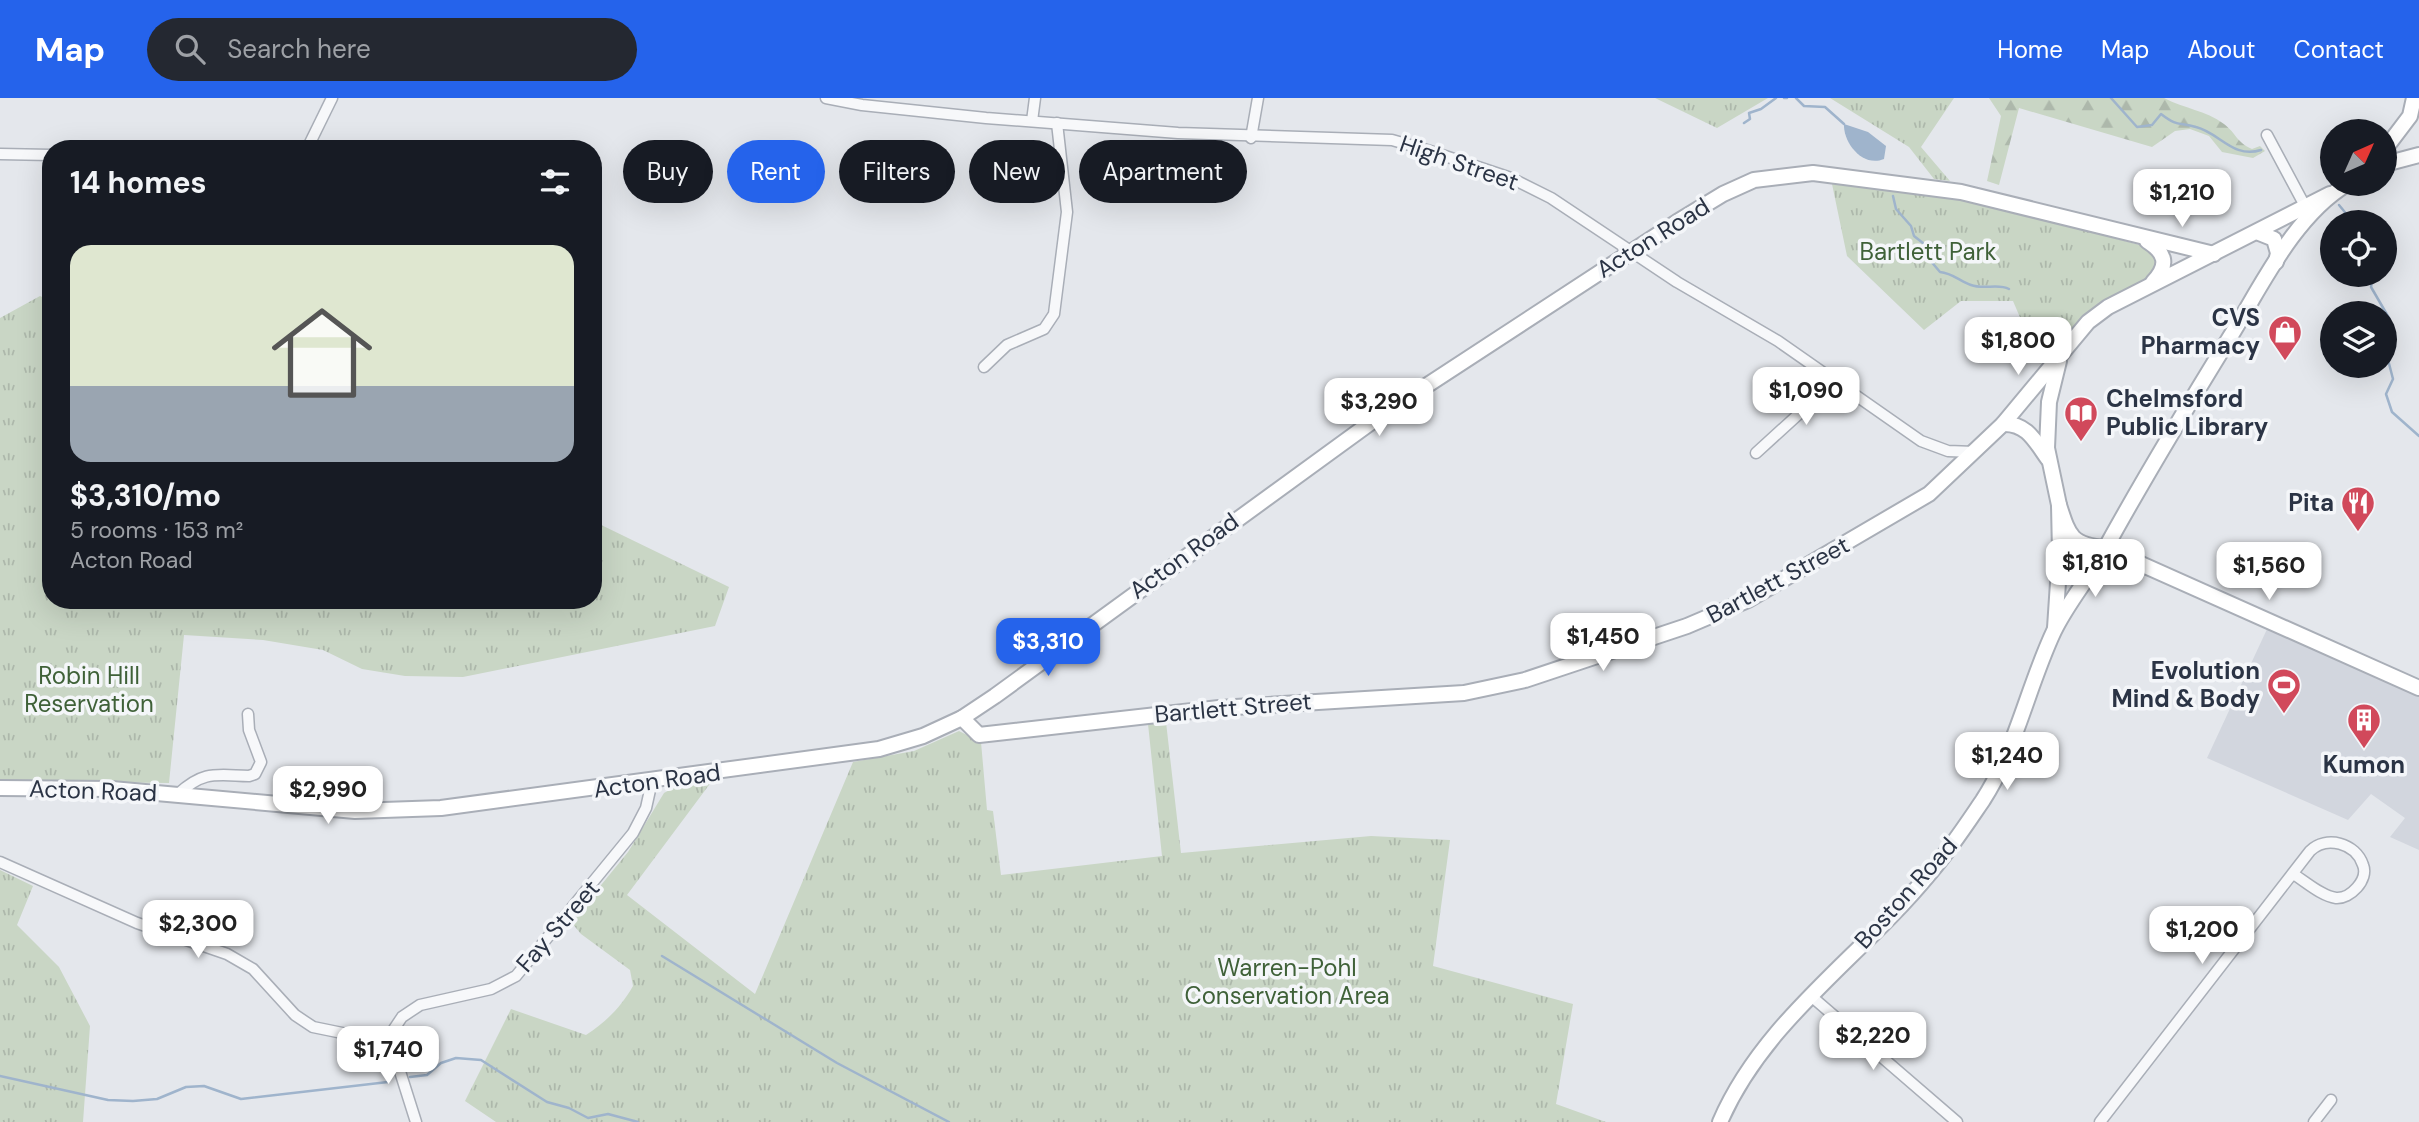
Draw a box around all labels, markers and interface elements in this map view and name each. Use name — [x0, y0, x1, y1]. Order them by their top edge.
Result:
search box — [147, 18, 637, 81]
text: Map — [35, 28, 105, 71]
icon: search — [171, 30, 209, 68]
text: Search here — [227, 32, 371, 66]
text: Home — [1997, 34, 2063, 65]
text: Map — [2101, 34, 2149, 65]
text: About — [2187, 34, 2256, 65]
text: Contact — [2294, 34, 2384, 65]
north arrow — [2320, 119, 2398, 196]
map controls — [2320, 119, 2397, 378]
street label: High Street — [1396, 128, 1523, 197]
chip: Buy — [623, 140, 713, 203]
chip: Rent — [727, 140, 825, 203]
chip: Filters — [839, 140, 955, 203]
chip: New — [969, 140, 1065, 203]
chip: Apartment — [1079, 140, 1247, 203]
text: 14 homes — [70, 163, 207, 202]
icon: filters — [536, 163, 574, 201]
pin: $1,210 — [2125, 170, 2239, 229]
text: $1,210 — [2149, 177, 2215, 207]
street label: Acton Road — [1590, 191, 1715, 285]
button: locate — [2320, 210, 2397, 287]
park label: Bartlett Park — [1860, 236, 1997, 267]
icon: home — [259, 290, 385, 416]
button: layers — [2320, 301, 2397, 378]
place label: CVS Pharmacy — [2141, 302, 2260, 361]
shop icon: CVS Pharmacy — [2266, 313, 2304, 362]
pin: $1,800 — [1961, 317, 2075, 377]
text: $1,800 — [1981, 325, 2055, 355]
pin: $1,090 — [1749, 368, 1863, 427]
text: $1,090 — [1769, 375, 1843, 405]
pin: $3,290 — [1322, 378, 1436, 438]
place label: Chelmsford Public Library — [2106, 383, 2269, 442]
text: $3,290 — [1340, 386, 1418, 416]
library icon: Chelmsford Public Library — [2062, 394, 2100, 443]
text: $3,310/mo — [70, 476, 221, 515]
restaurant icon: Pita — [2339, 484, 2377, 533]
place label: Pita — [2288, 487, 2334, 518]
street label: Acton Road — [1123, 505, 1245, 606]
text: 5 rooms · 153 m² — [70, 515, 243, 545]
street label: Bartlett Street — [1701, 529, 1855, 630]
pin: $1,810 — [2038, 540, 2152, 599]
pin: $1,560 — [2212, 542, 2326, 602]
text: Acton Road — [70, 545, 193, 575]
text: $1,810 — [2062, 547, 2128, 577]
text: $1,560 — [2232, 550, 2306, 580]
pin: $1,450 — [1546, 614, 1660, 673]
pin: $3,310 — [991, 618, 1105, 678]
text: $1,450 — [1566, 621, 1640, 651]
text: $3,310 — [1012, 626, 1084, 656]
place label: Evolution Mind & Body — [2111, 655, 2261, 714]
park label: Robin Hill Reservation — [24, 660, 154, 719]
sports icon: Evolution Mind & Body — [2265, 666, 2303, 715]
street label: Bartlett Street — [1153, 685, 1313, 730]
building icon: Kumon — [2345, 701, 2383, 750]
pin: $1,240 — [1950, 732, 2064, 792]
text: $1,240 — [1971, 740, 2043, 770]
place label: Kumon — [2323, 749, 2405, 780]
street label: Acton Road — [591, 756, 722, 805]
pin: $2,990 — [271, 766, 385, 826]
street label: Acton Road — [28, 773, 158, 808]
text: $2,990 — [289, 774, 367, 804]
street label: Boston Road — [1847, 830, 1964, 955]
street label: Fay Street — [509, 873, 606, 978]
pin: $2,300 — [141, 900, 255, 960]
pin: $1,200 — [2145, 906, 2259, 966]
text: $2,300 — [158, 908, 238, 938]
text: $1,200 — [2165, 914, 2239, 944]
park label: Warren-Pohl Conservation Area — [1184, 952, 1390, 1011]
pin: $2,220 — [1816, 1012, 1930, 1072]
text: $2,220 — [1835, 1020, 1911, 1050]
pin: $1,740 — [331, 1026, 445, 1086]
text: $1,740 — [353, 1034, 423, 1064]

